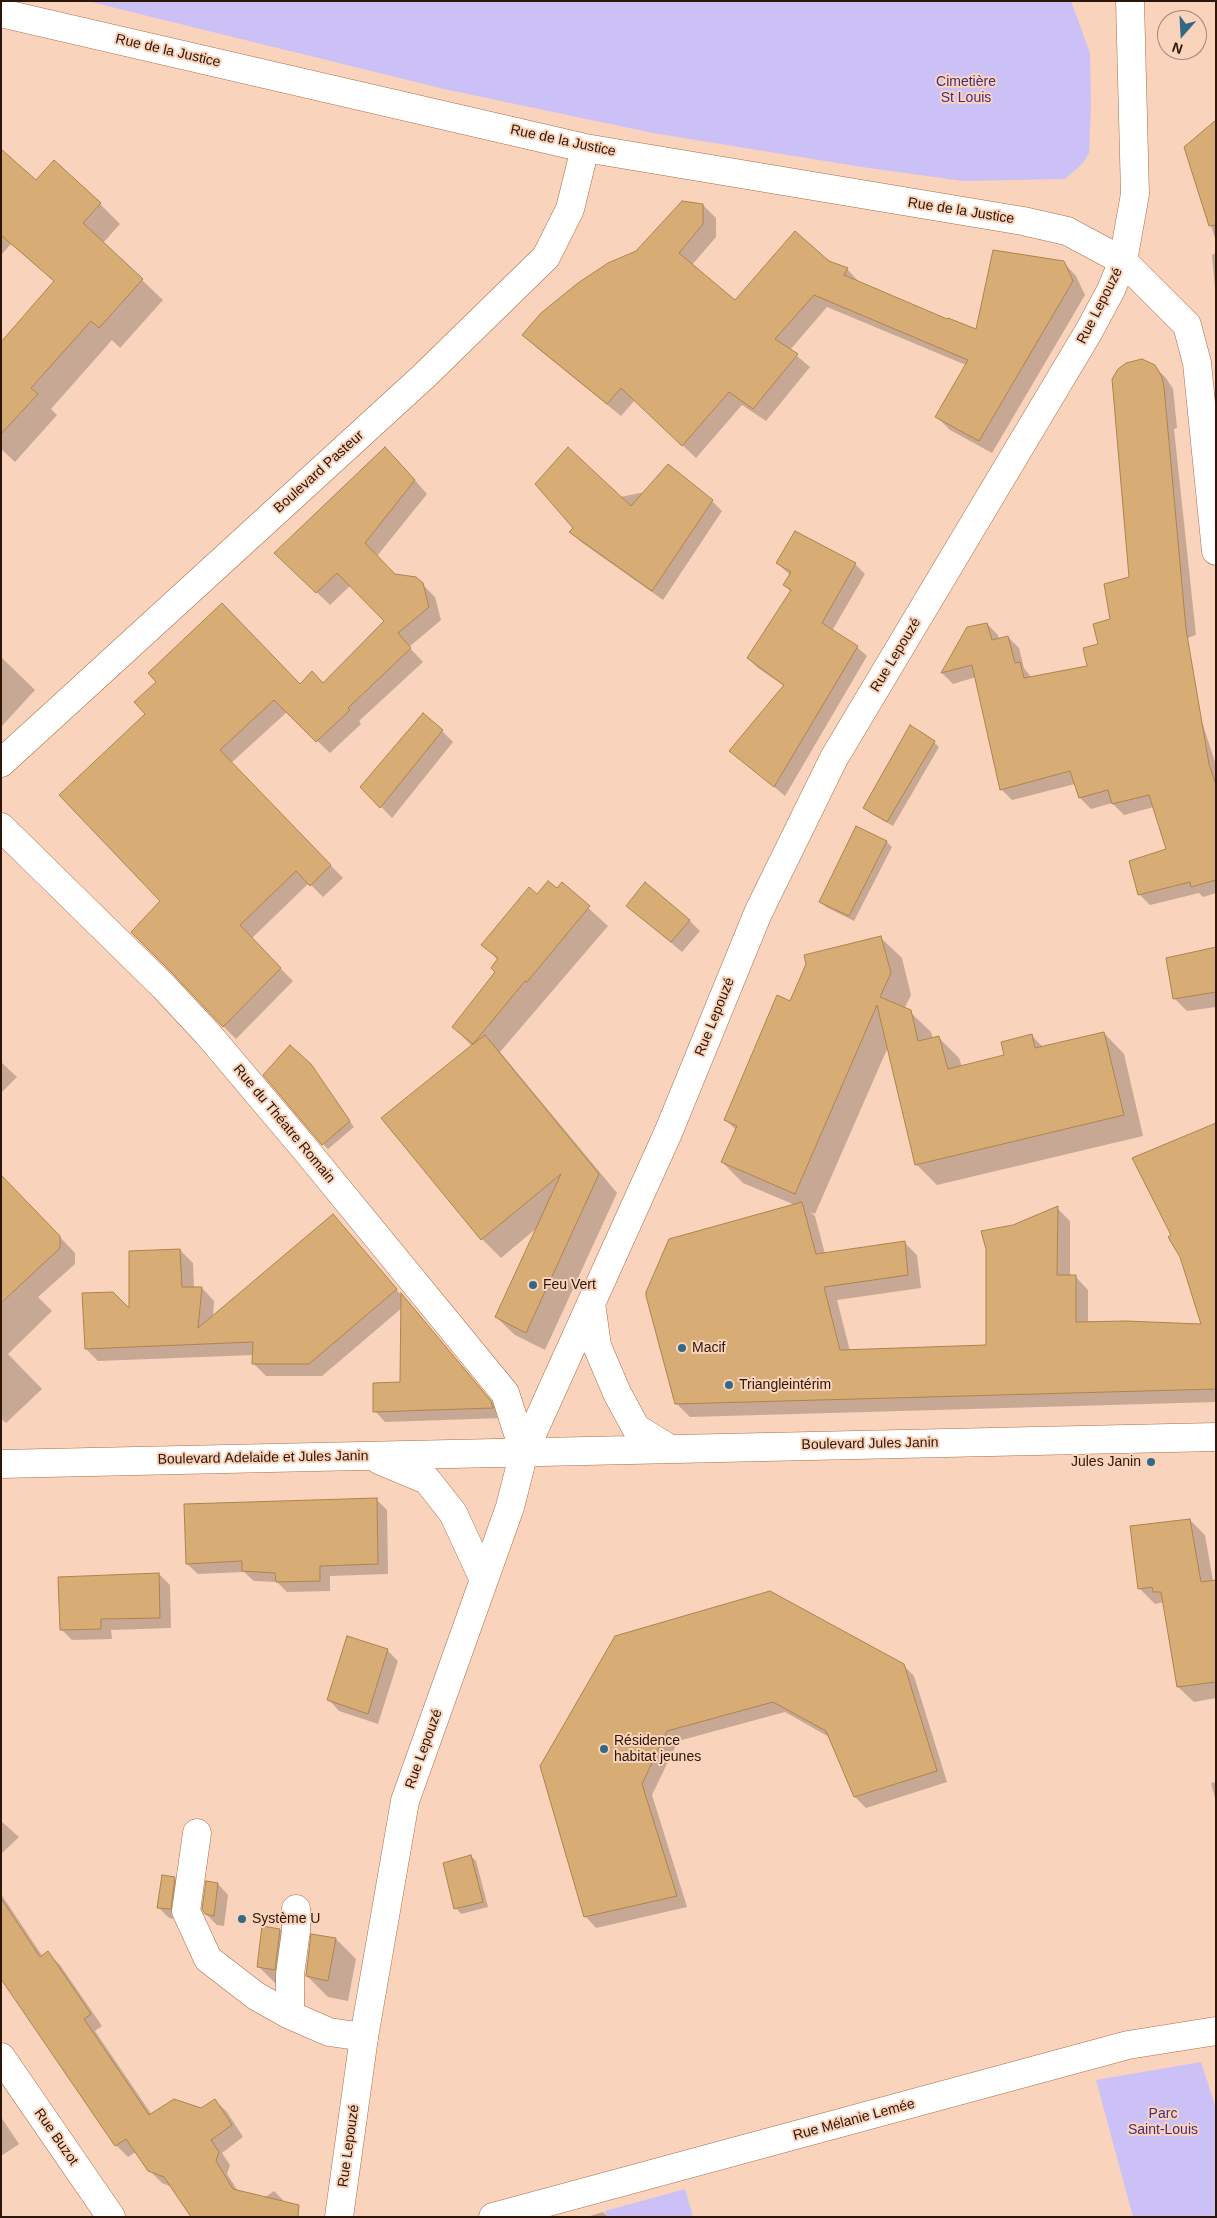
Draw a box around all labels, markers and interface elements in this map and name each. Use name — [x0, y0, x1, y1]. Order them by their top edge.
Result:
north arrow — [1157, 10, 1207, 60]
street label: Rue de la Justice — [114, 31, 222, 71]
text: N — [1170, 39, 1185, 57]
park label: Cimetière St Louis — [936, 74, 996, 106]
street label: Rue de la Justice — [509, 122, 617, 160]
street label: Rue de la Justice — [907, 194, 1015, 228]
street label: Rue Lepouzé — [1074, 265, 1126, 347]
street label: Boulevard Pasteur — [271, 427, 367, 517]
street label: Rue Lepouzé — [867, 615, 925, 695]
street label: Rue Lepouzé — [692, 975, 738, 1059]
street label: Rue du Théatre Romain — [230, 1061, 338, 1187]
place label: Feu Vert — [543, 1277, 596, 1293]
marker: Feu Vert — [527, 1279, 539, 1291]
place label: Macif — [692, 1340, 725, 1356]
marker: Macif — [676, 1342, 688, 1354]
place label: Triangleintérim — [739, 1377, 831, 1393]
marker: Triangleintérim — [723, 1379, 735, 1391]
street label: Boulevard Jules Janin — [801, 1434, 939, 1454]
street label: Boulevard Adelaide et Jules Janin — [157, 1448, 369, 1468]
place label: Jules Janin — [1071, 1454, 1141, 1470]
marker: Jules Janin — [1145, 1456, 1157, 1468]
street label: Rue Lepouzé — [402, 1707, 446, 1791]
place label: Résidence habitat jeunes — [614, 1733, 701, 1765]
marker: Résidence habitat jeunes — [598, 1743, 610, 1755]
place label: Système U — [252, 1911, 320, 1927]
marker: Système U — [236, 1913, 248, 1925]
street label: Rue Mélanie Lemée — [791, 2096, 917, 2144]
street label: Rue Lepouzé — [335, 2104, 363, 2188]
street label: Rue Buzot — [30, 2105, 82, 2169]
park label: Parc Saint-Louis — [1128, 2106, 1198, 2138]

